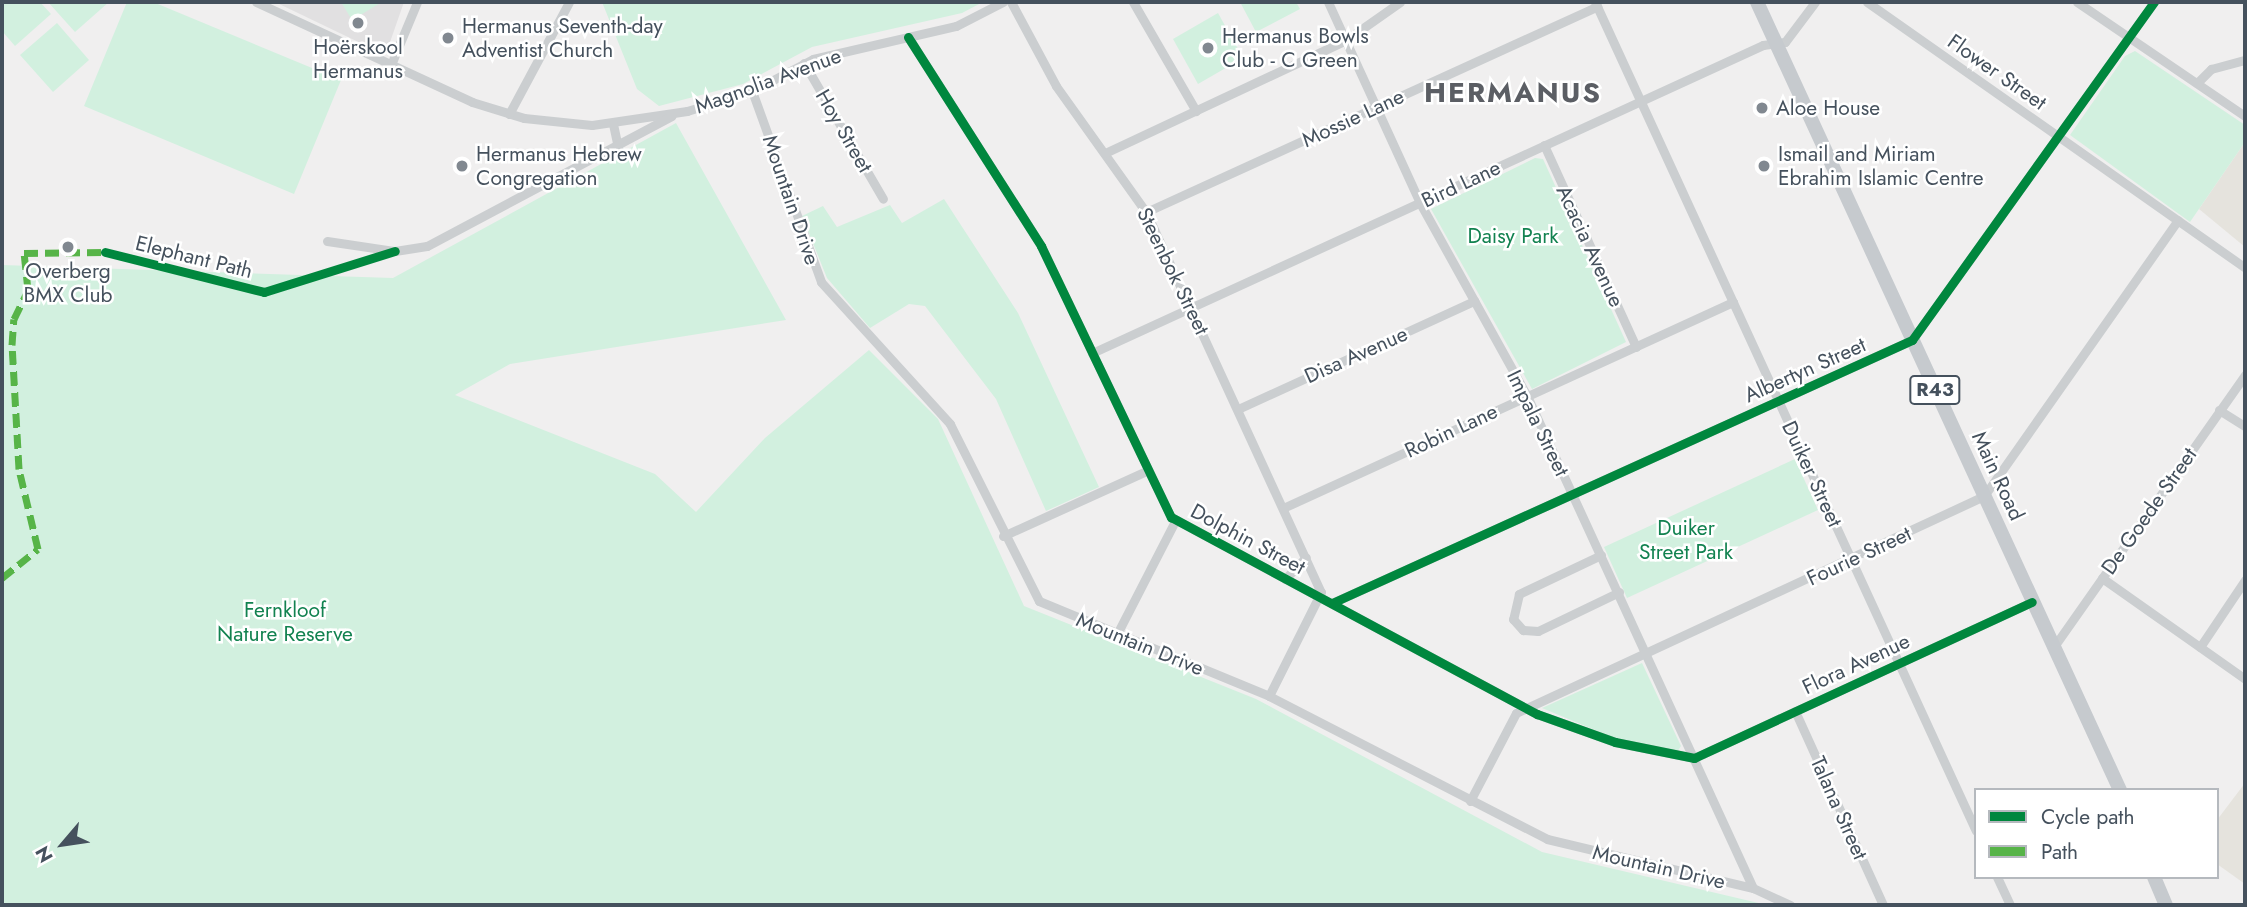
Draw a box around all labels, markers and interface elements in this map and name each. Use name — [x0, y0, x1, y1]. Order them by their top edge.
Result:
place label: Hermanus Seventh-day Adventist Church — [462, 13, 663, 63]
marker: Hoërskool Hermanus — [350, 15, 366, 31]
place label: Hermanus Bowls Club - C Green — [1222, 23, 1369, 73]
street label: Flower Street — [1943, 29, 2051, 115]
marker: Hermanus Seventh-day Adventist Church — [440, 30, 456, 46]
place label: Hoërskool Hermanus — [313, 34, 403, 84]
marker: Hermanus Bowls Club - C Green — [1200, 40, 1216, 56]
street label: Magnolia Avenue — [691, 43, 845, 119]
district label: HERMANUS — [1425, 76, 1601, 110]
street label: Mossie Lane — [1298, 83, 1408, 153]
street label: Hoy Street — [810, 85, 878, 177]
place label: Aloe House — [1776, 95, 1880, 121]
marker: Aloe House — [1754, 100, 1770, 116]
street label: Mountain Drive — [757, 132, 825, 268]
place label: Hermanus Hebrew Congregation — [476, 141, 642, 191]
place label: Ismail and Miriam Ebrahim Islamic Centre — [1778, 141, 1984, 191]
street label: Bird Lane — [1418, 155, 1504, 213]
marker: Hermanus Hebrew Congregation — [454, 158, 470, 174]
marker: Ismail and Miriam Ebrahim Islamic Centre — [1756, 158, 1772, 174]
street label: Acacia Avenue — [1551, 181, 1629, 311]
street label: Steenbok Street — [1131, 203, 1215, 339]
park label: Daisy Park — [1467, 223, 1559, 249]
street label: Elephant Path — [133, 230, 255, 284]
marker: Overberg BMX Club — [60, 239, 76, 255]
place label: Overberg BMX Club — [24, 258, 112, 308]
street label: Disa Avenue — [1301, 321, 1411, 389]
street label: Albertyn Street — [1740, 332, 1870, 408]
street label: Impala Street — [1501, 366, 1575, 480]
road number: R43 — [1909, 374, 1961, 406]
street label: Robin Lane — [1401, 399, 1501, 463]
street label: Duiker Street — [1776, 417, 1848, 531]
street label: Main Road — [1966, 428, 2030, 524]
street label: De Goede Street — [2096, 443, 2202, 579]
street label: Dolphin Street — [1186, 498, 1310, 580]
park label: Duiker Street Park — [1639, 515, 1733, 565]
street label: Fourie Street — [1803, 521, 1915, 591]
park label: Fernkloof Nature Reserve — [217, 597, 353, 647]
street label: Mountain Drive — [1073, 607, 1207, 681]
street label: Flora Avenue — [1798, 628, 1914, 700]
street label: Talana Street — [1805, 753, 1873, 863]
legend — [1974, 788, 2219, 879]
text: Cycle path — [2041, 802, 2134, 832]
north arrow — [28, 809, 98, 879]
text: Path — [2041, 837, 2078, 867]
street label: Mountain Drive — [1590, 840, 1728, 894]
text: N — [29, 841, 60, 868]

